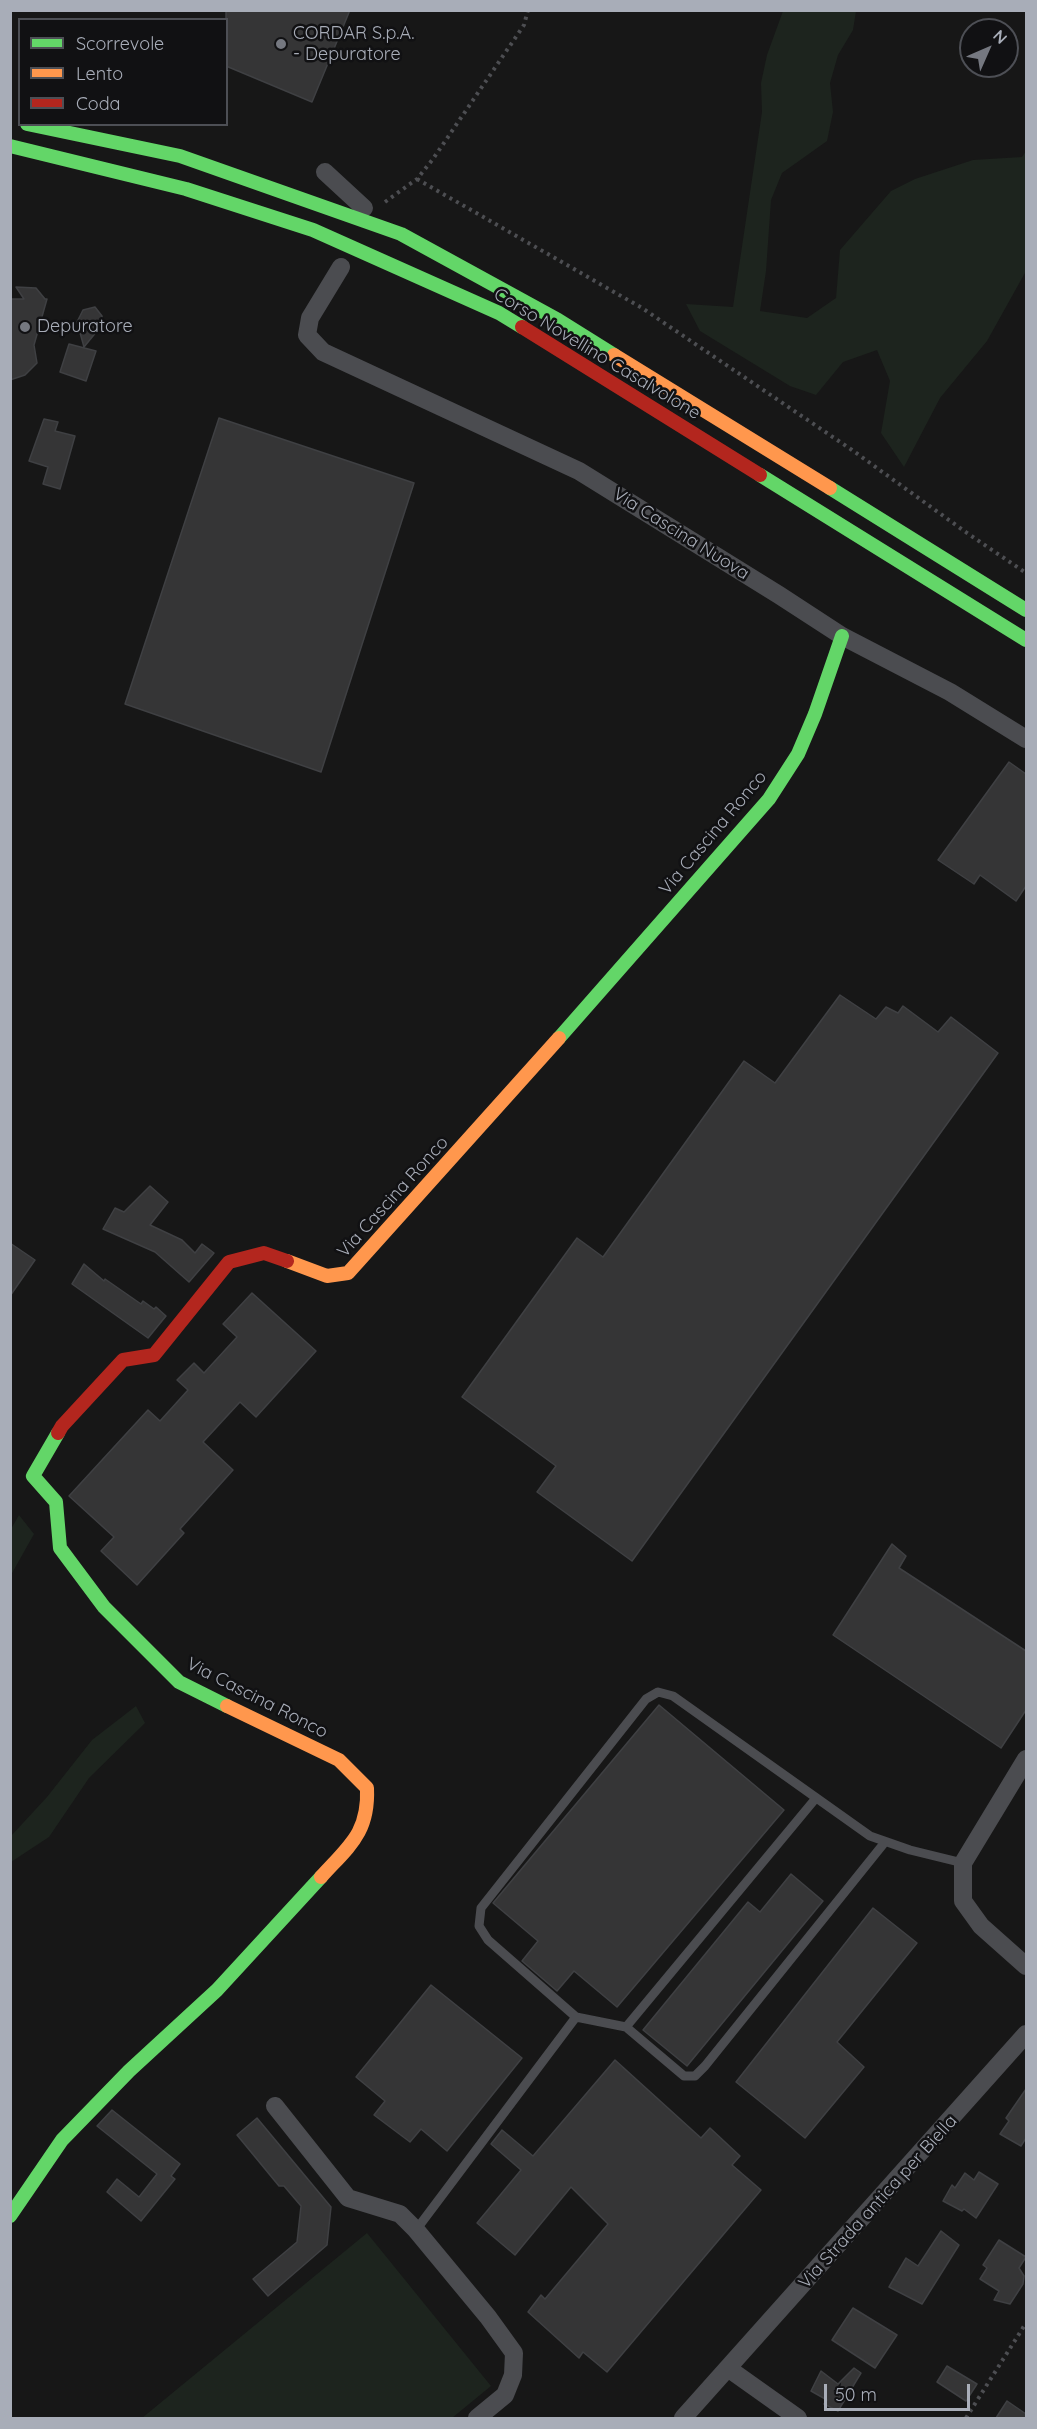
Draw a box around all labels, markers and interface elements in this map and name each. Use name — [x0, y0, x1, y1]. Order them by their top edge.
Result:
legend — [18, 18, 228, 126]
north arrow — [959, 18, 1019, 78]
place label: CORDAR S.p.A. - Depuratore — [293, 23, 415, 66]
text: N — [989, 25, 1012, 48]
text: Scorrevole — [76, 32, 164, 55]
marker: CORDAR S.p.A. - Depuratore — [274, 37, 288, 51]
text: Lento — [76, 62, 123, 85]
text: Coda — [76, 92, 120, 115]
street label: Corso Novellino Casalvolone — [490, 284, 704, 424]
place label: Depuratore — [37, 316, 133, 338]
marker: Depuratore — [18, 320, 32, 334]
street label: Via Cascina Nuova — [609, 483, 753, 585]
street label: Via Cascina Ronco — [655, 766, 771, 900]
street label: Via Cascina Ronco — [333, 1132, 453, 1262]
street label: Via Cascina Ronco — [183, 1653, 331, 1743]
street label: Via Strada antica per Biella — [794, 2111, 962, 2293]
scale bar — [827, 2372, 972, 2410]
text: 50 m — [835, 2383, 877, 2406]

